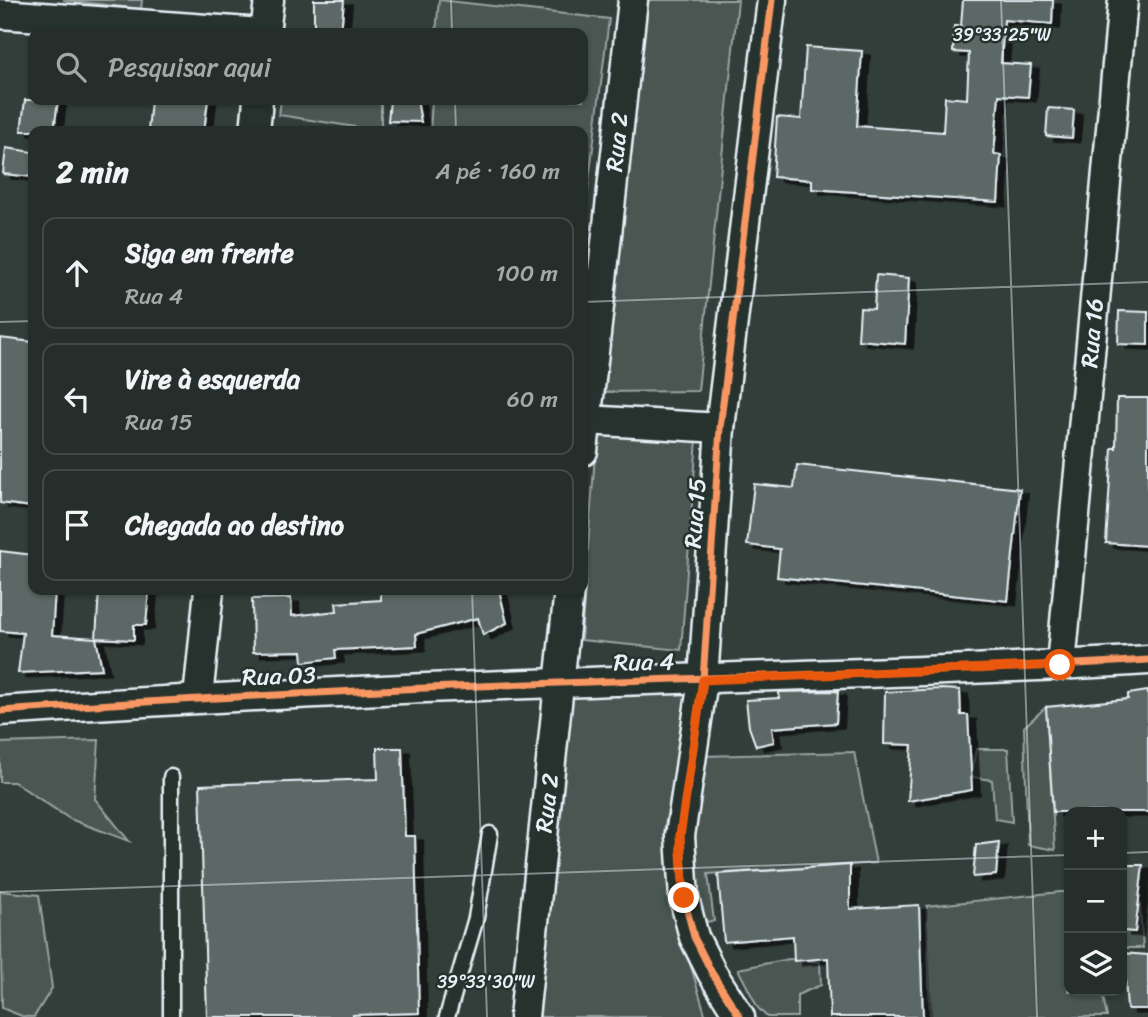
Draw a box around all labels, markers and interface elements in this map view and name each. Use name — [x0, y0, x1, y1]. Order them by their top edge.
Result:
text: 39°33'25"W — [953, 19, 1052, 51]
search box — [28, 28, 588, 105]
text: Pesquisar aqui — [108, 44, 271, 90]
icon: search — [52, 48, 90, 86]
street label: Rua 2 — [593, 110, 641, 174]
text: 2 min — [56, 145, 129, 199]
text: A pé · 160 m — [436, 151, 560, 192]
text: Siga em frente — [125, 230, 294, 276]
text: 100 m — [495, 253, 558, 294]
icon: ahead — [58, 254, 96, 292]
text: Rua 4 — [125, 276, 183, 317]
street label: Rua 16 — [1068, 296, 1116, 370]
text: Vire à esquerda — [125, 356, 300, 402]
text: 60 m — [507, 379, 558, 420]
icon: left — [58, 380, 96, 418]
text: Rua 15 — [125, 402, 193, 443]
street label: Rua 15 — [672, 476, 718, 550]
text: Chegada ao destino — [125, 502, 344, 548]
icon: arrive — [58, 506, 96, 544]
street label: Rua 4 — [613, 640, 675, 684]
route start — [1044, 649, 1075, 680]
street label: Rua 03 — [241, 654, 317, 698]
street label: Rua 2 — [523, 771, 571, 835]
map controls — [1064, 807, 1127, 996]
button: + — [1064, 807, 1127, 870]
button: − — [1064, 870, 1127, 933]
route end — [668, 882, 699, 913]
button: layers — [1064, 933, 1127, 996]
text: 39°33'30"W — [437, 966, 536, 998]

